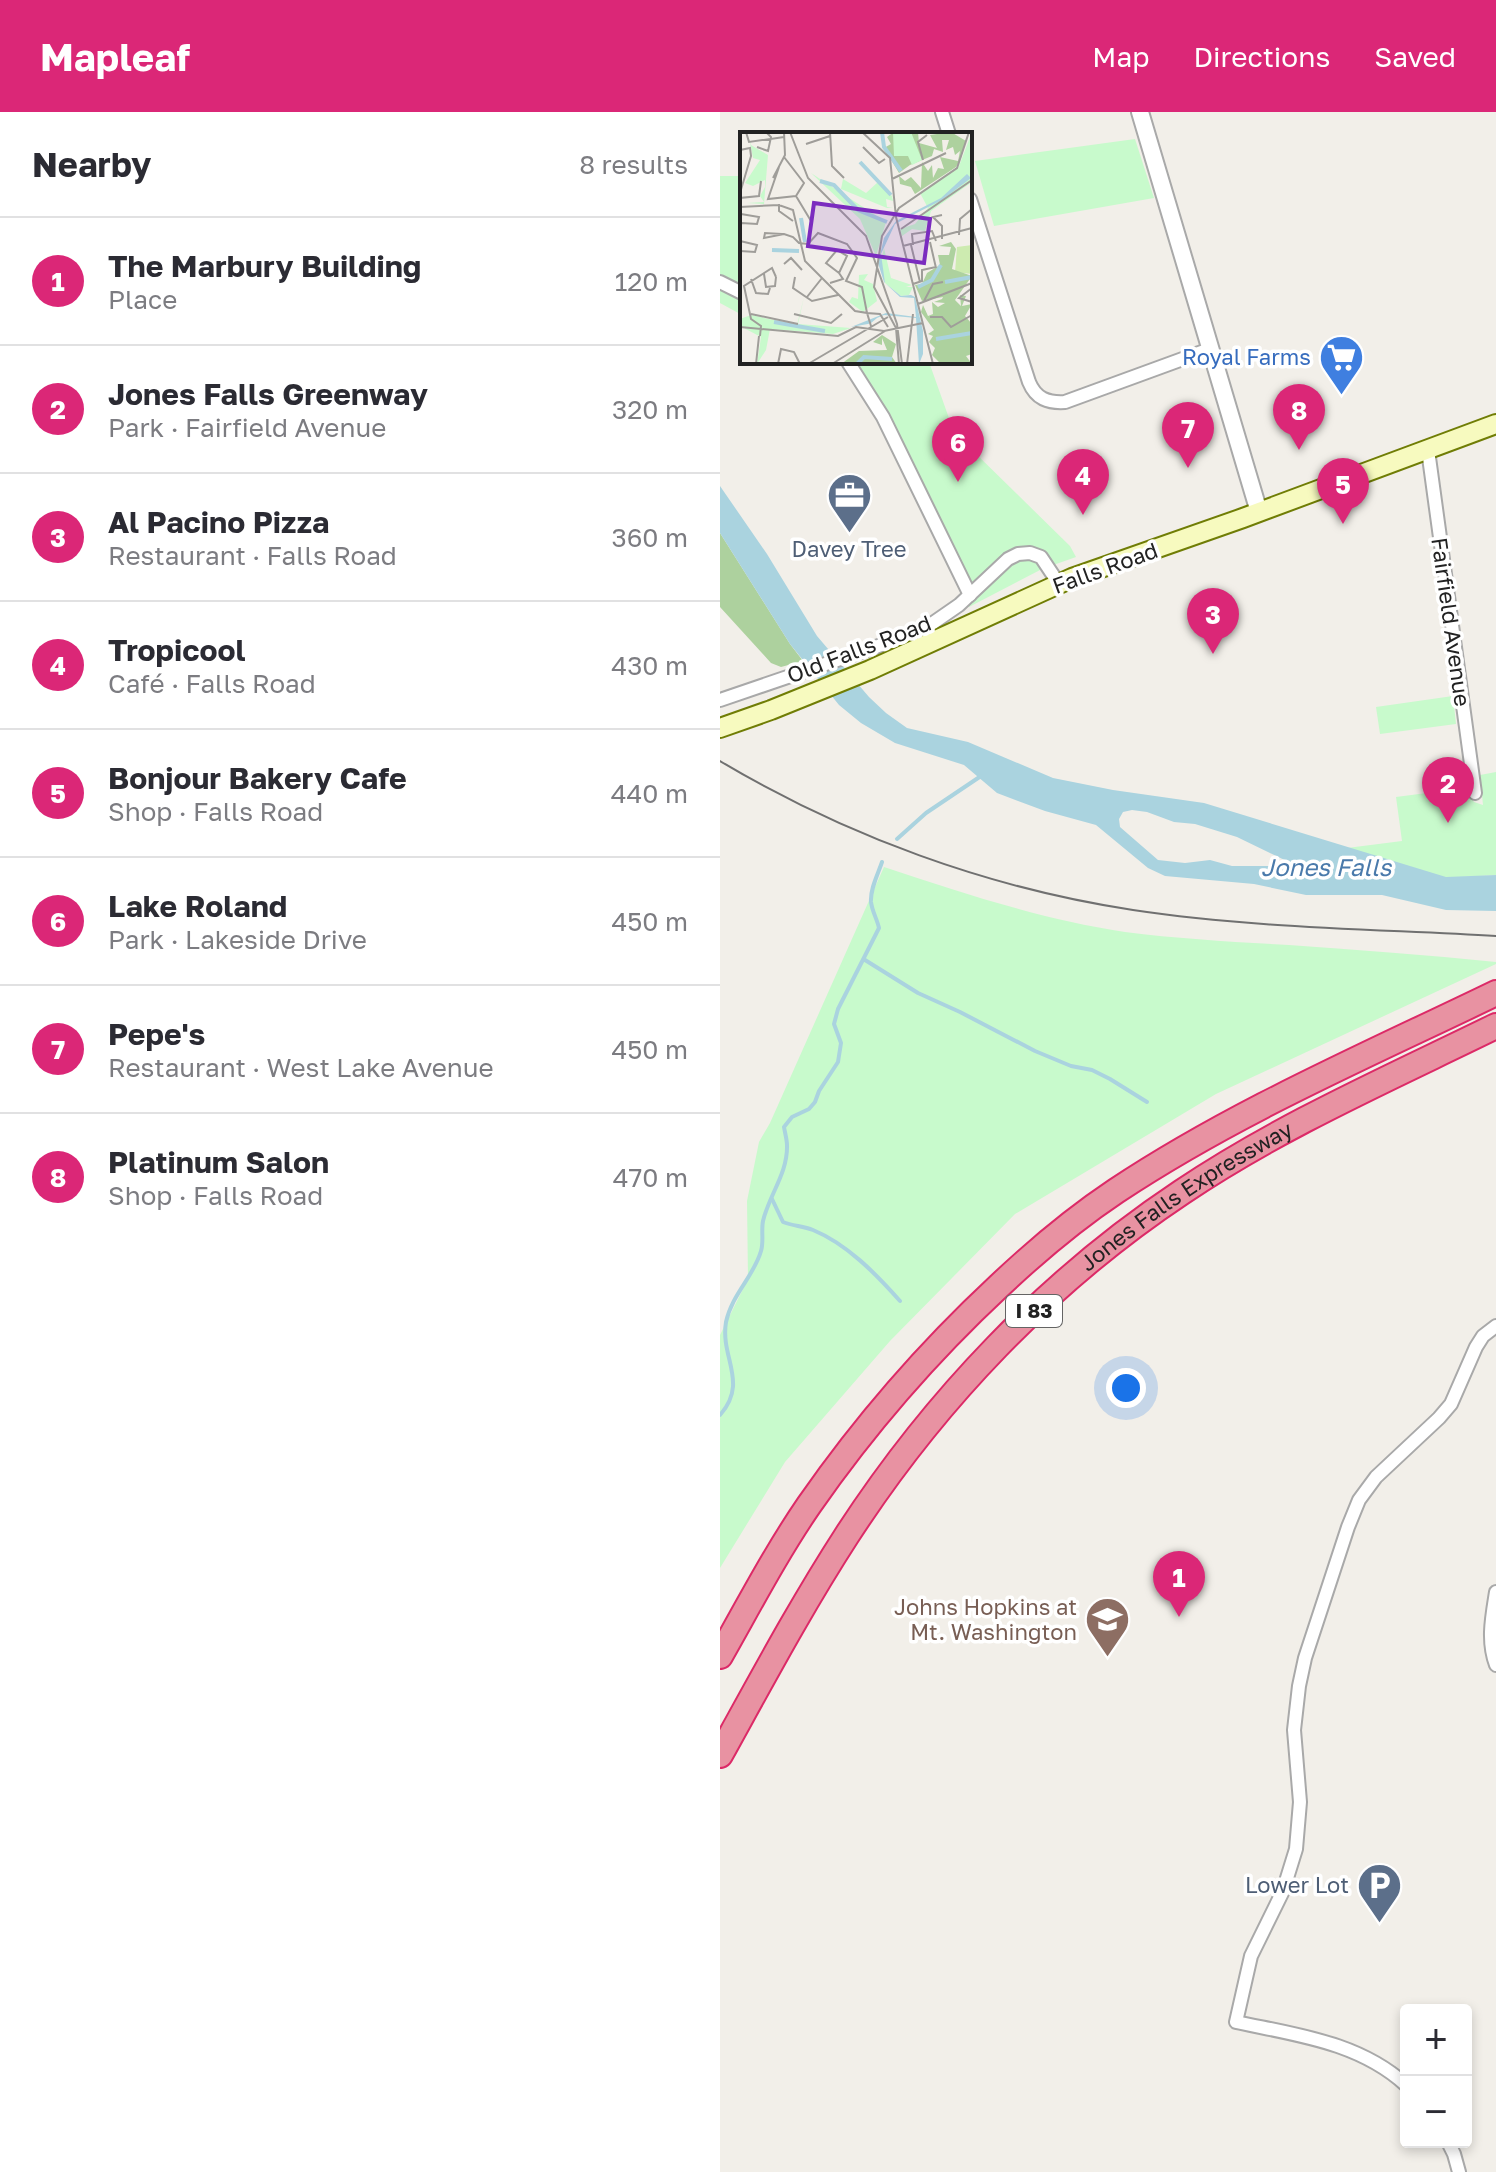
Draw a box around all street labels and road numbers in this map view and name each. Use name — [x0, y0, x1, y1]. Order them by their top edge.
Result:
street label: Falls Road — [1048, 536, 1161, 599]
street label: Fairfield Avenue — [1426, 536, 1477, 708]
street label: Old Falls Road — [783, 609, 935, 688]
street label: Jones Falls Expressway — [1074, 1115, 1297, 1276]
road number: I 83 — [1006, 1295, 1062, 1327]

